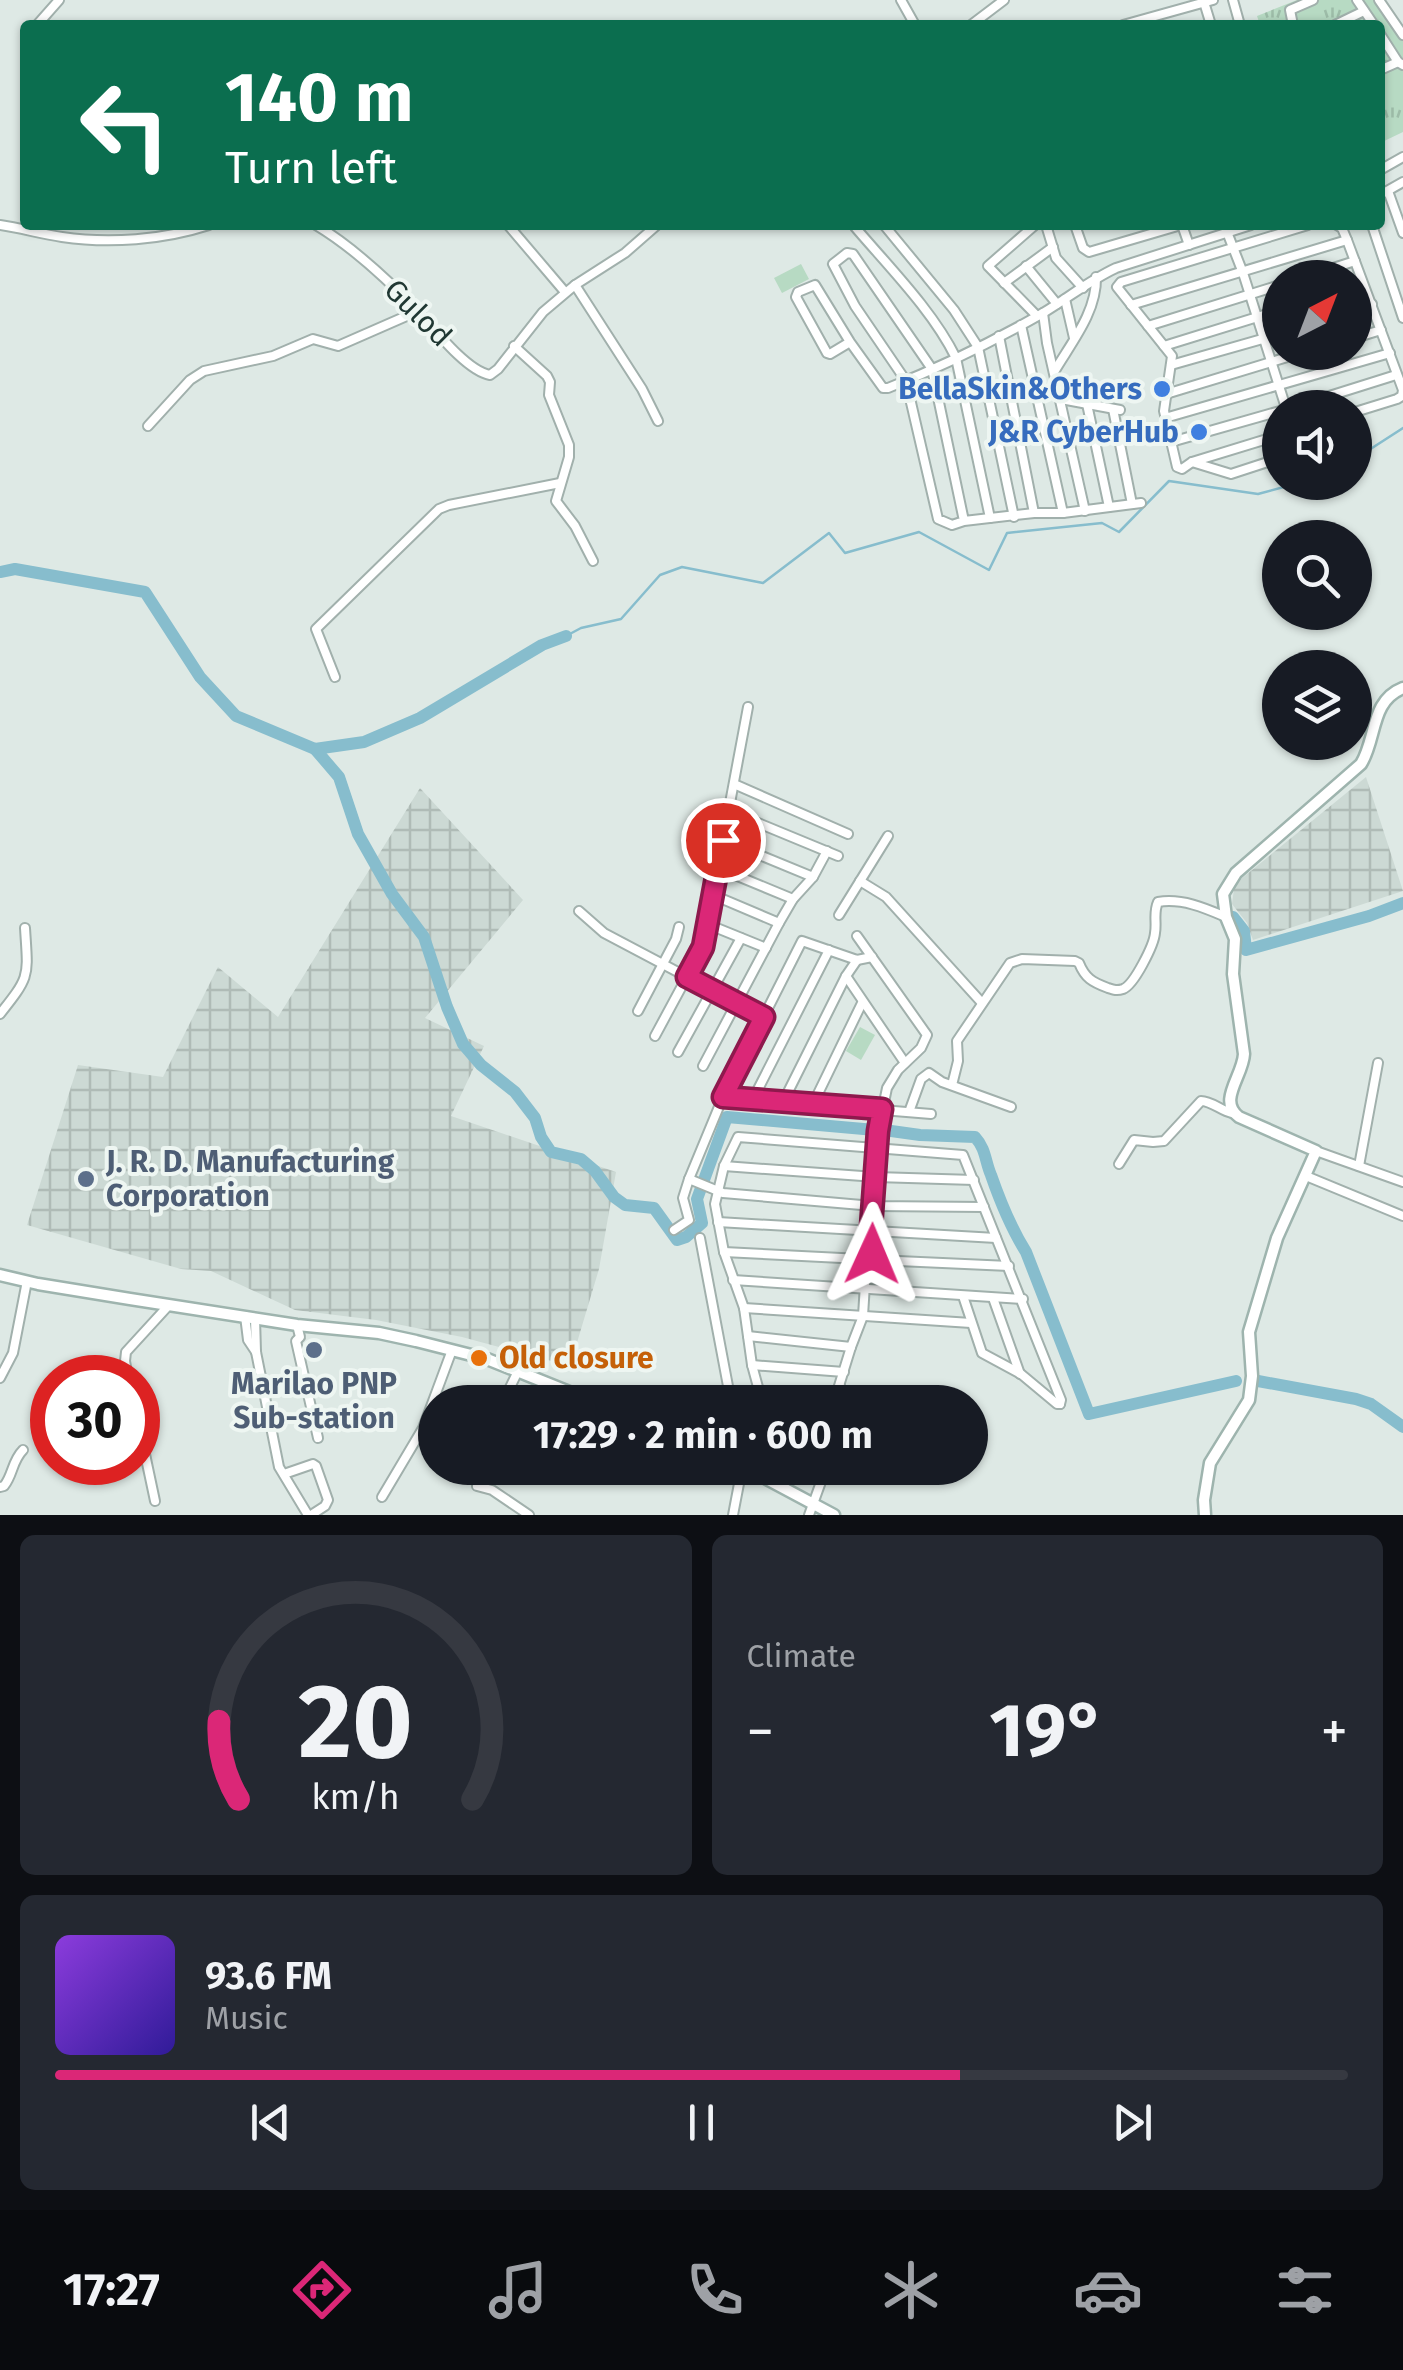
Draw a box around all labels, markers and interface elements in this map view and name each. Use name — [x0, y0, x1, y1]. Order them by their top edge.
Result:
text: 140 m — [225, 56, 414, 140]
icon: left — [60, 60, 190, 190]
text: Turn left — [225, 141, 397, 195]
north arrow — [1262, 260, 1372, 370]
map controls — [1262, 260, 1372, 760]
street label: Gulod — [377, 272, 459, 354]
place label: BellaSkin&Others — [898, 371, 1142, 407]
marker: BellaSkin&Others — [1151, 378, 1173, 400]
button: sound — [1262, 390, 1372, 500]
place label: J&R CyberHub — [987, 414, 1179, 450]
marker: J&R CyberHub — [1188, 421, 1210, 443]
button: search — [1262, 520, 1372, 630]
button: layers — [1262, 650, 1372, 760]
pin — [681, 798, 766, 883]
icon: arrive — [696, 813, 751, 868]
place label: J. R. D. Manufacturing Corporation — [105, 1144, 395, 1214]
marker: J. R. D. Manufacturing Corporation — [75, 1168, 97, 1190]
position arrow — [820, 1202, 924, 1306]
marker: Marilao PNP Sub-station — [303, 1339, 325, 1361]
place label: Old closure — [499, 1340, 654, 1376]
marker: Old closure — [468, 1347, 490, 1369]
speed limit sign: 30 — [30, 1355, 160, 1485]
place label: Marilao PNP Sub-station — [231, 1366, 397, 1436]
text: 17:29 · 2 min · 600 m — [533, 1412, 873, 1458]
text: Climate — [747, 1637, 856, 1675]
text: 20 — [298, 1660, 413, 1785]
text: 19° — [989, 1686, 1105, 1776]
text: − — [747, 1699, 774, 1765]
text: + — [1321, 1699, 1348, 1765]
text: km/h — [312, 1776, 400, 1818]
text: 93.6 FM — [205, 1953, 332, 1999]
text: Music — [205, 1999, 288, 2037]
icon: previous — [243, 2095, 298, 2150]
icon: pause — [674, 2095, 729, 2150]
icon: next — [1105, 2095, 1160, 2150]
icon: directions — [287, 2255, 357, 2325]
icon: music — [483, 2255, 553, 2325]
icon: phone — [680, 2255, 750, 2325]
icon: climate — [876, 2255, 946, 2325]
icon: car — [1073, 2255, 1143, 2325]
icon: filters — [1270, 2255, 1340, 2325]
text: 17:27 — [63, 2263, 160, 2317]

